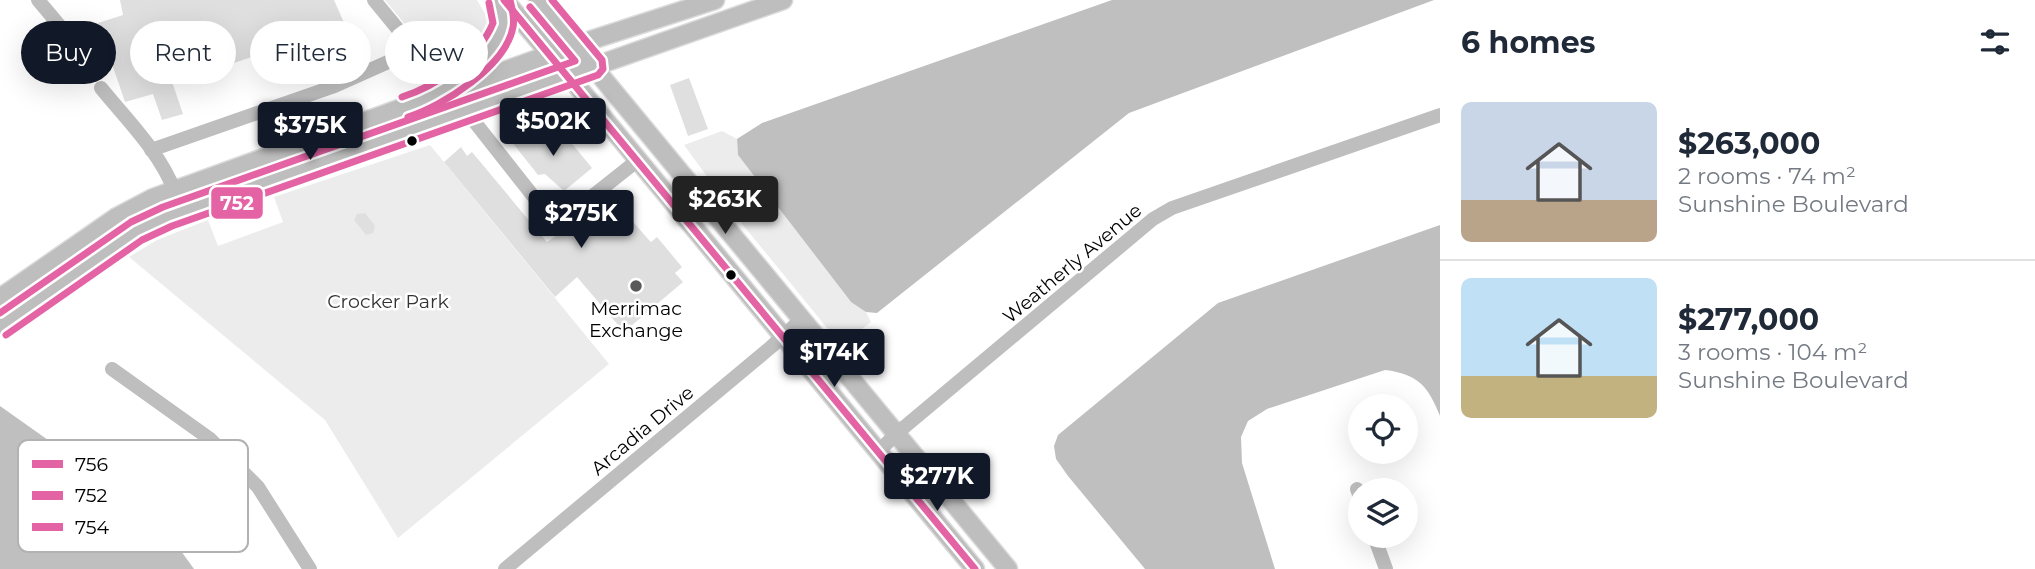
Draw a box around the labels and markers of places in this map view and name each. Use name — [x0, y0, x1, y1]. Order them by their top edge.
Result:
pin: $502K — [504, 99, 602, 158]
pin: $375K — [261, 102, 359, 162]
unlabelled marker — [405, 134, 419, 148]
pin: $263K — [676, 176, 774, 236]
pin: $275K — [532, 190, 630, 250]
unlabelled marker — [724, 268, 738, 282]
marker: Merrimac Exchange — [628, 278, 644, 294]
place label: Merrimac Exchange — [589, 297, 683, 342]
pin: $174K — [785, 330, 883, 389]
pin: $277K — [888, 454, 986, 513]

